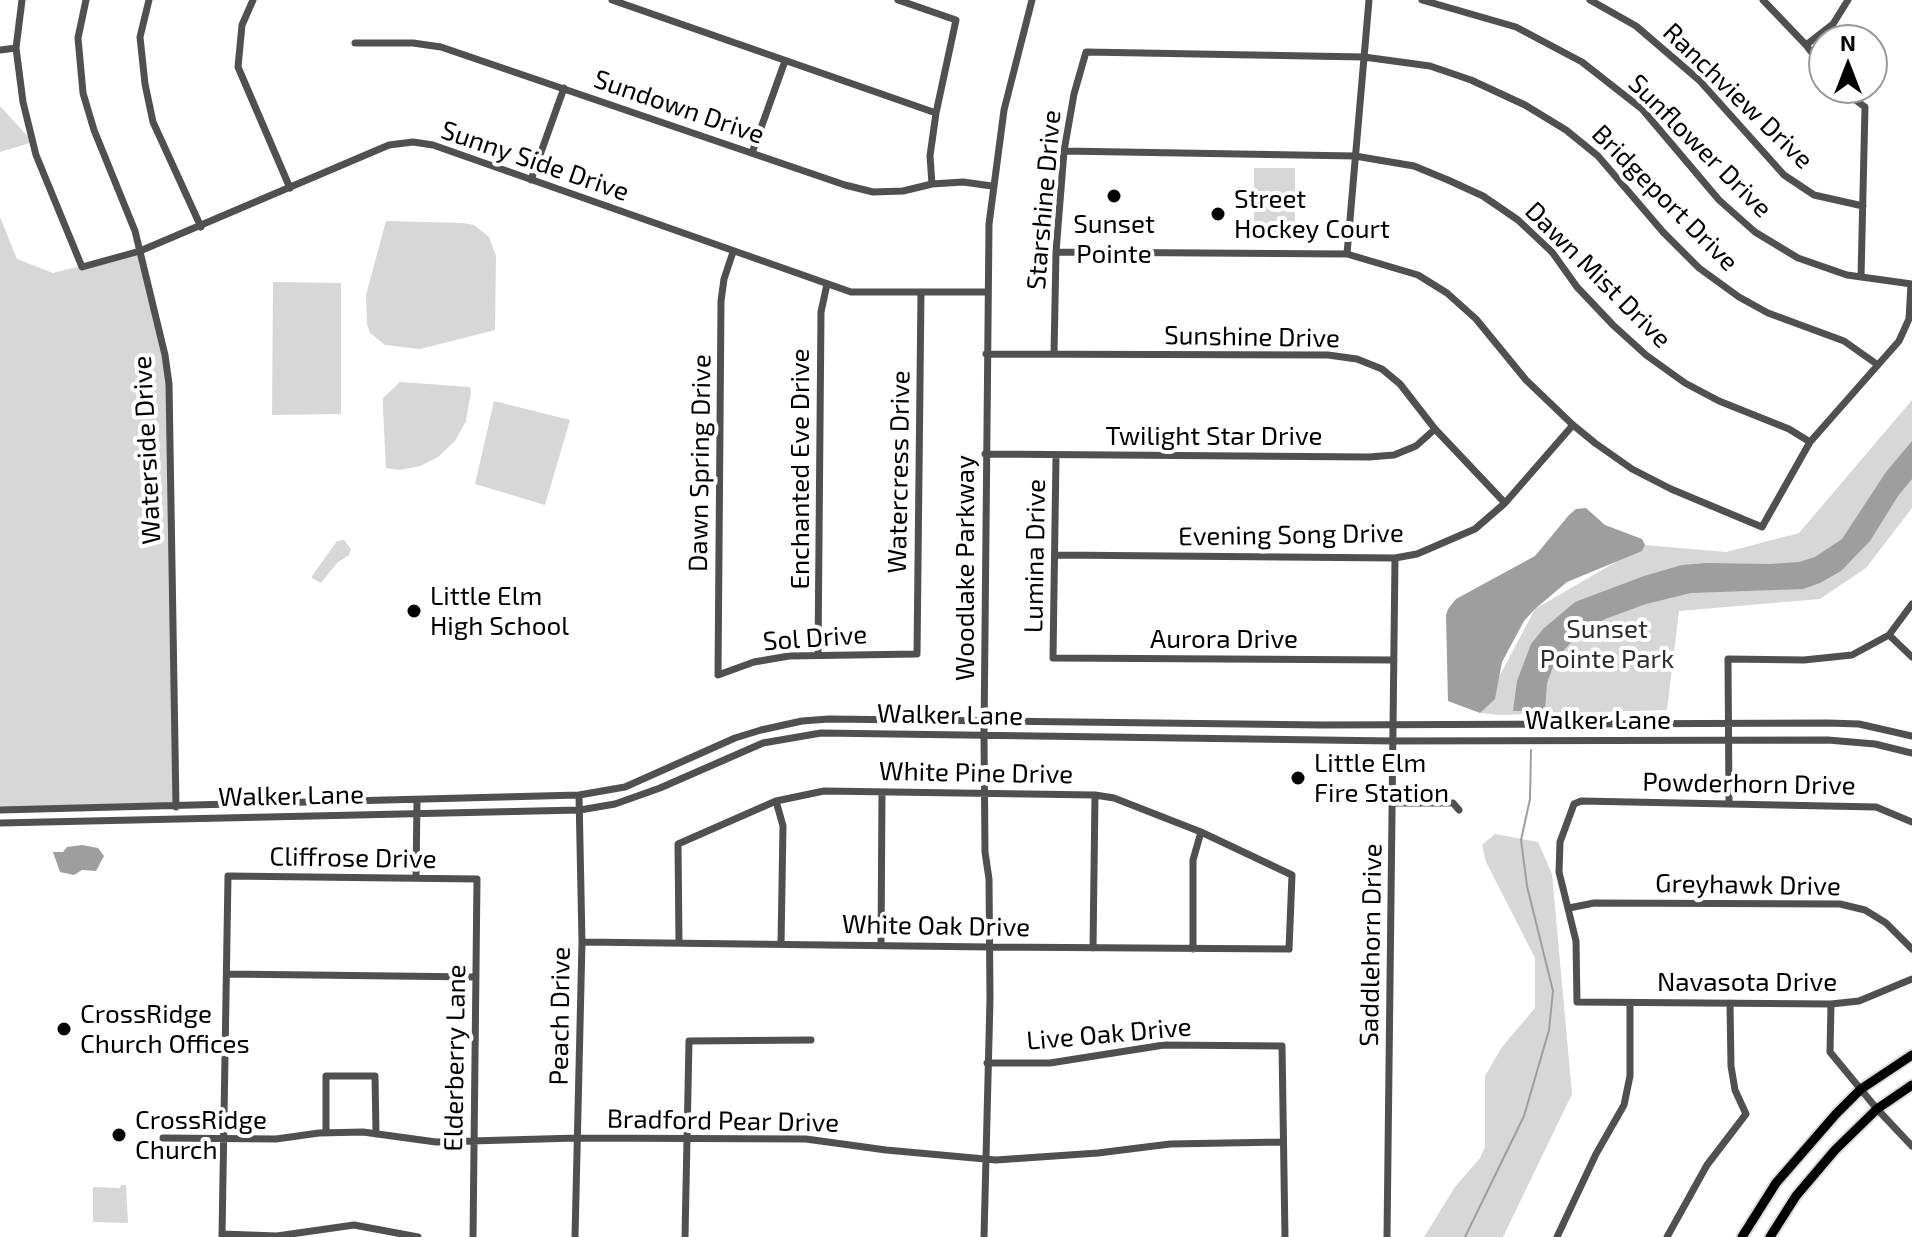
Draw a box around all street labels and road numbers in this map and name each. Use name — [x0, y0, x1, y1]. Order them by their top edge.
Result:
street label: Ranchview Drive — [1657, 17, 1819, 175]
street label: Sundown Drive — [590, 63, 768, 151]
street label: Sunflower Drive — [1622, 68, 1778, 224]
street label: Starshine Drive — [1021, 109, 1067, 291]
street label: Sunny Side Drive — [437, 114, 633, 208]
street label: Bridgeport Drive — [1585, 118, 1745, 278]
street label: Dawn Mist Drive — [1518, 195, 1678, 355]
street label: Sunshine Drive — [1164, 320, 1340, 354]
street label: Enchanted Eve Drive — [784, 348, 816, 590]
street label: Dawn Spring Drive — [683, 354, 717, 572]
street label: Waterside Drive — [126, 355, 168, 545]
street label: Watercress Drive — [882, 370, 916, 574]
street label: Twilight Star Drive — [1105, 420, 1323, 452]
street label: Woodlake Parkway — [949, 455, 981, 681]
street label: Lumina Drive — [1018, 479, 1052, 633]
street label: Evening Song Drive — [1178, 517, 1404, 553]
street label: Sol Drive — [762, 619, 868, 657]
street label: Aurora Drive — [1150, 623, 1298, 655]
street label: Walker Lane — [877, 698, 1023, 732]
street label: Walker Lane — [1525, 704, 1671, 736]
street label: White Pine Drive — [879, 756, 1073, 790]
street label: Powderhorn Drive — [1642, 767, 1856, 801]
street label: Walker Lane — [218, 779, 364, 813]
street label: Cliffrose Drive — [269, 841, 437, 875]
street label: Saddlehorn Drive — [1354, 843, 1388, 1047]
street label: Greyhawk Drive — [1655, 868, 1841, 902]
street label: White Oak Drive — [842, 909, 1030, 943]
street label: Peach Drive — [543, 946, 577, 1086]
street label: Elderberry Lane — [438, 964, 472, 1152]
street label: Navasota Drive — [1657, 966, 1837, 998]
street label: Live Oak Drive — [1025, 1011, 1193, 1057]
street label: Bradford Pear Drive — [607, 1103, 839, 1139]

